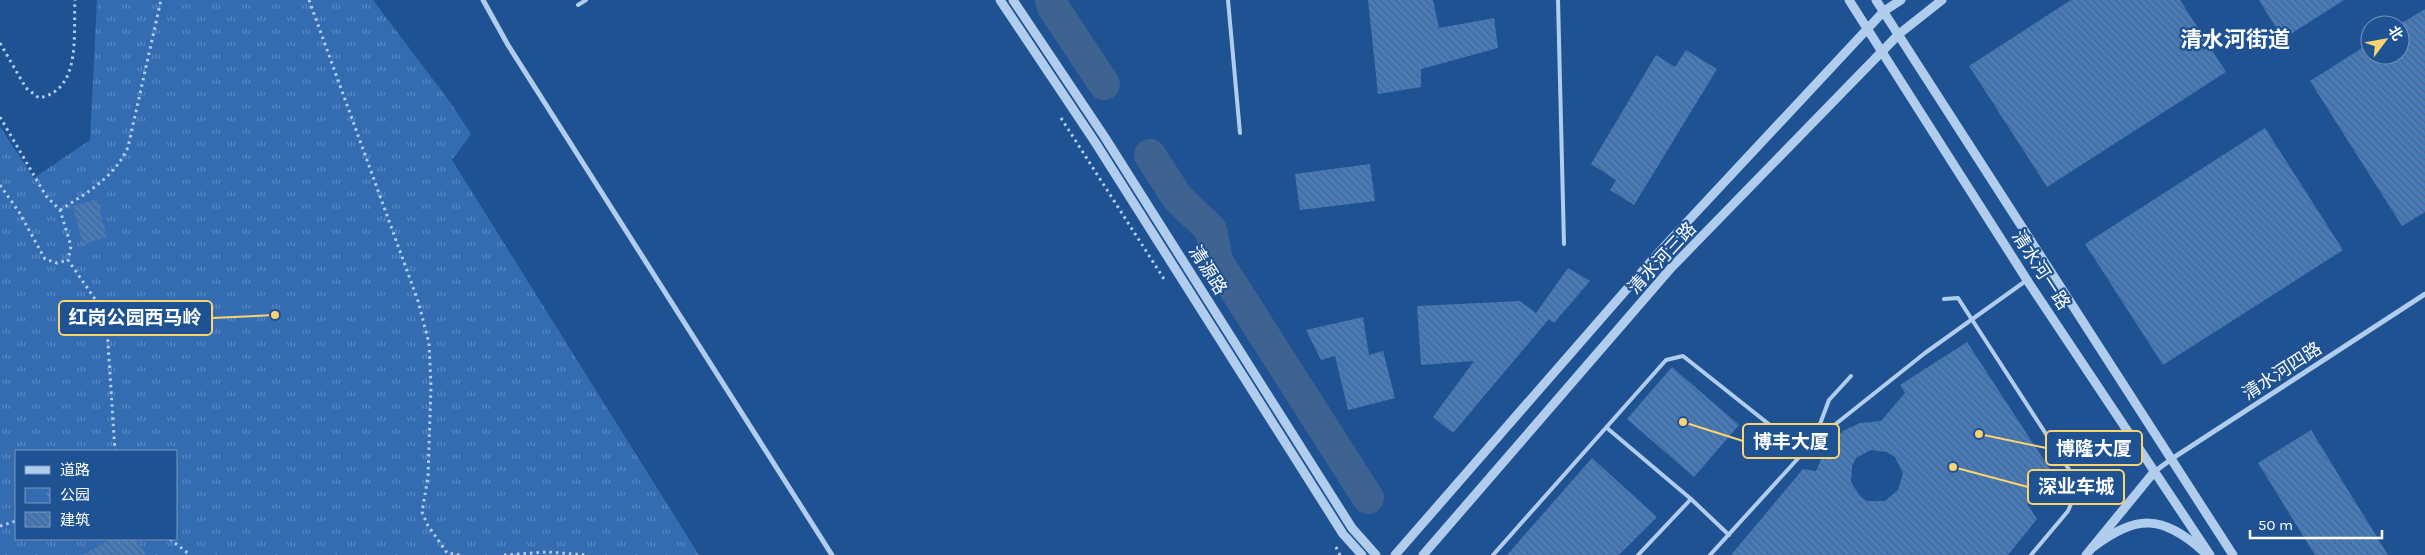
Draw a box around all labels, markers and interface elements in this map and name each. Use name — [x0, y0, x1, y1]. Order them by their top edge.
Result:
north arrow — [2360, 15, 2410, 65]
text: 北 — [2385, 23, 2407, 44]
district label: 清水河街道 — [2180, 27, 2290, 53]
street label: 清水河三路 — [1623, 218, 1701, 298]
street label: 清水河一路 — [2007, 226, 2075, 314]
street label: 清源路 — [1184, 241, 1232, 299]
callout: 红岗公园西马岭 — [59, 301, 212, 335]
text: 红岗公园西马岭 — [68, 307, 202, 329]
street label: 清水河四路 — [2238, 337, 2326, 405]
callout: 博丰大厦 — [1743, 424, 1839, 458]
text: 博丰大厦 — [1753, 431, 1829, 453]
callout: 博隆大厦 — [2046, 431, 2142, 465]
text: 博隆大厦 — [2056, 438, 2132, 460]
legend — [15, 450, 178, 540]
text: 道路 — [60, 461, 90, 479]
callout: 深业车城 — [2028, 470, 2124, 504]
text: 深业车城 — [2038, 476, 2114, 498]
text: 公园 — [60, 486, 90, 504]
scale bar — [2250, 508, 2382, 540]
text: 建筑 — [60, 511, 90, 529]
text: 50 m — [2258, 516, 2293, 534]

